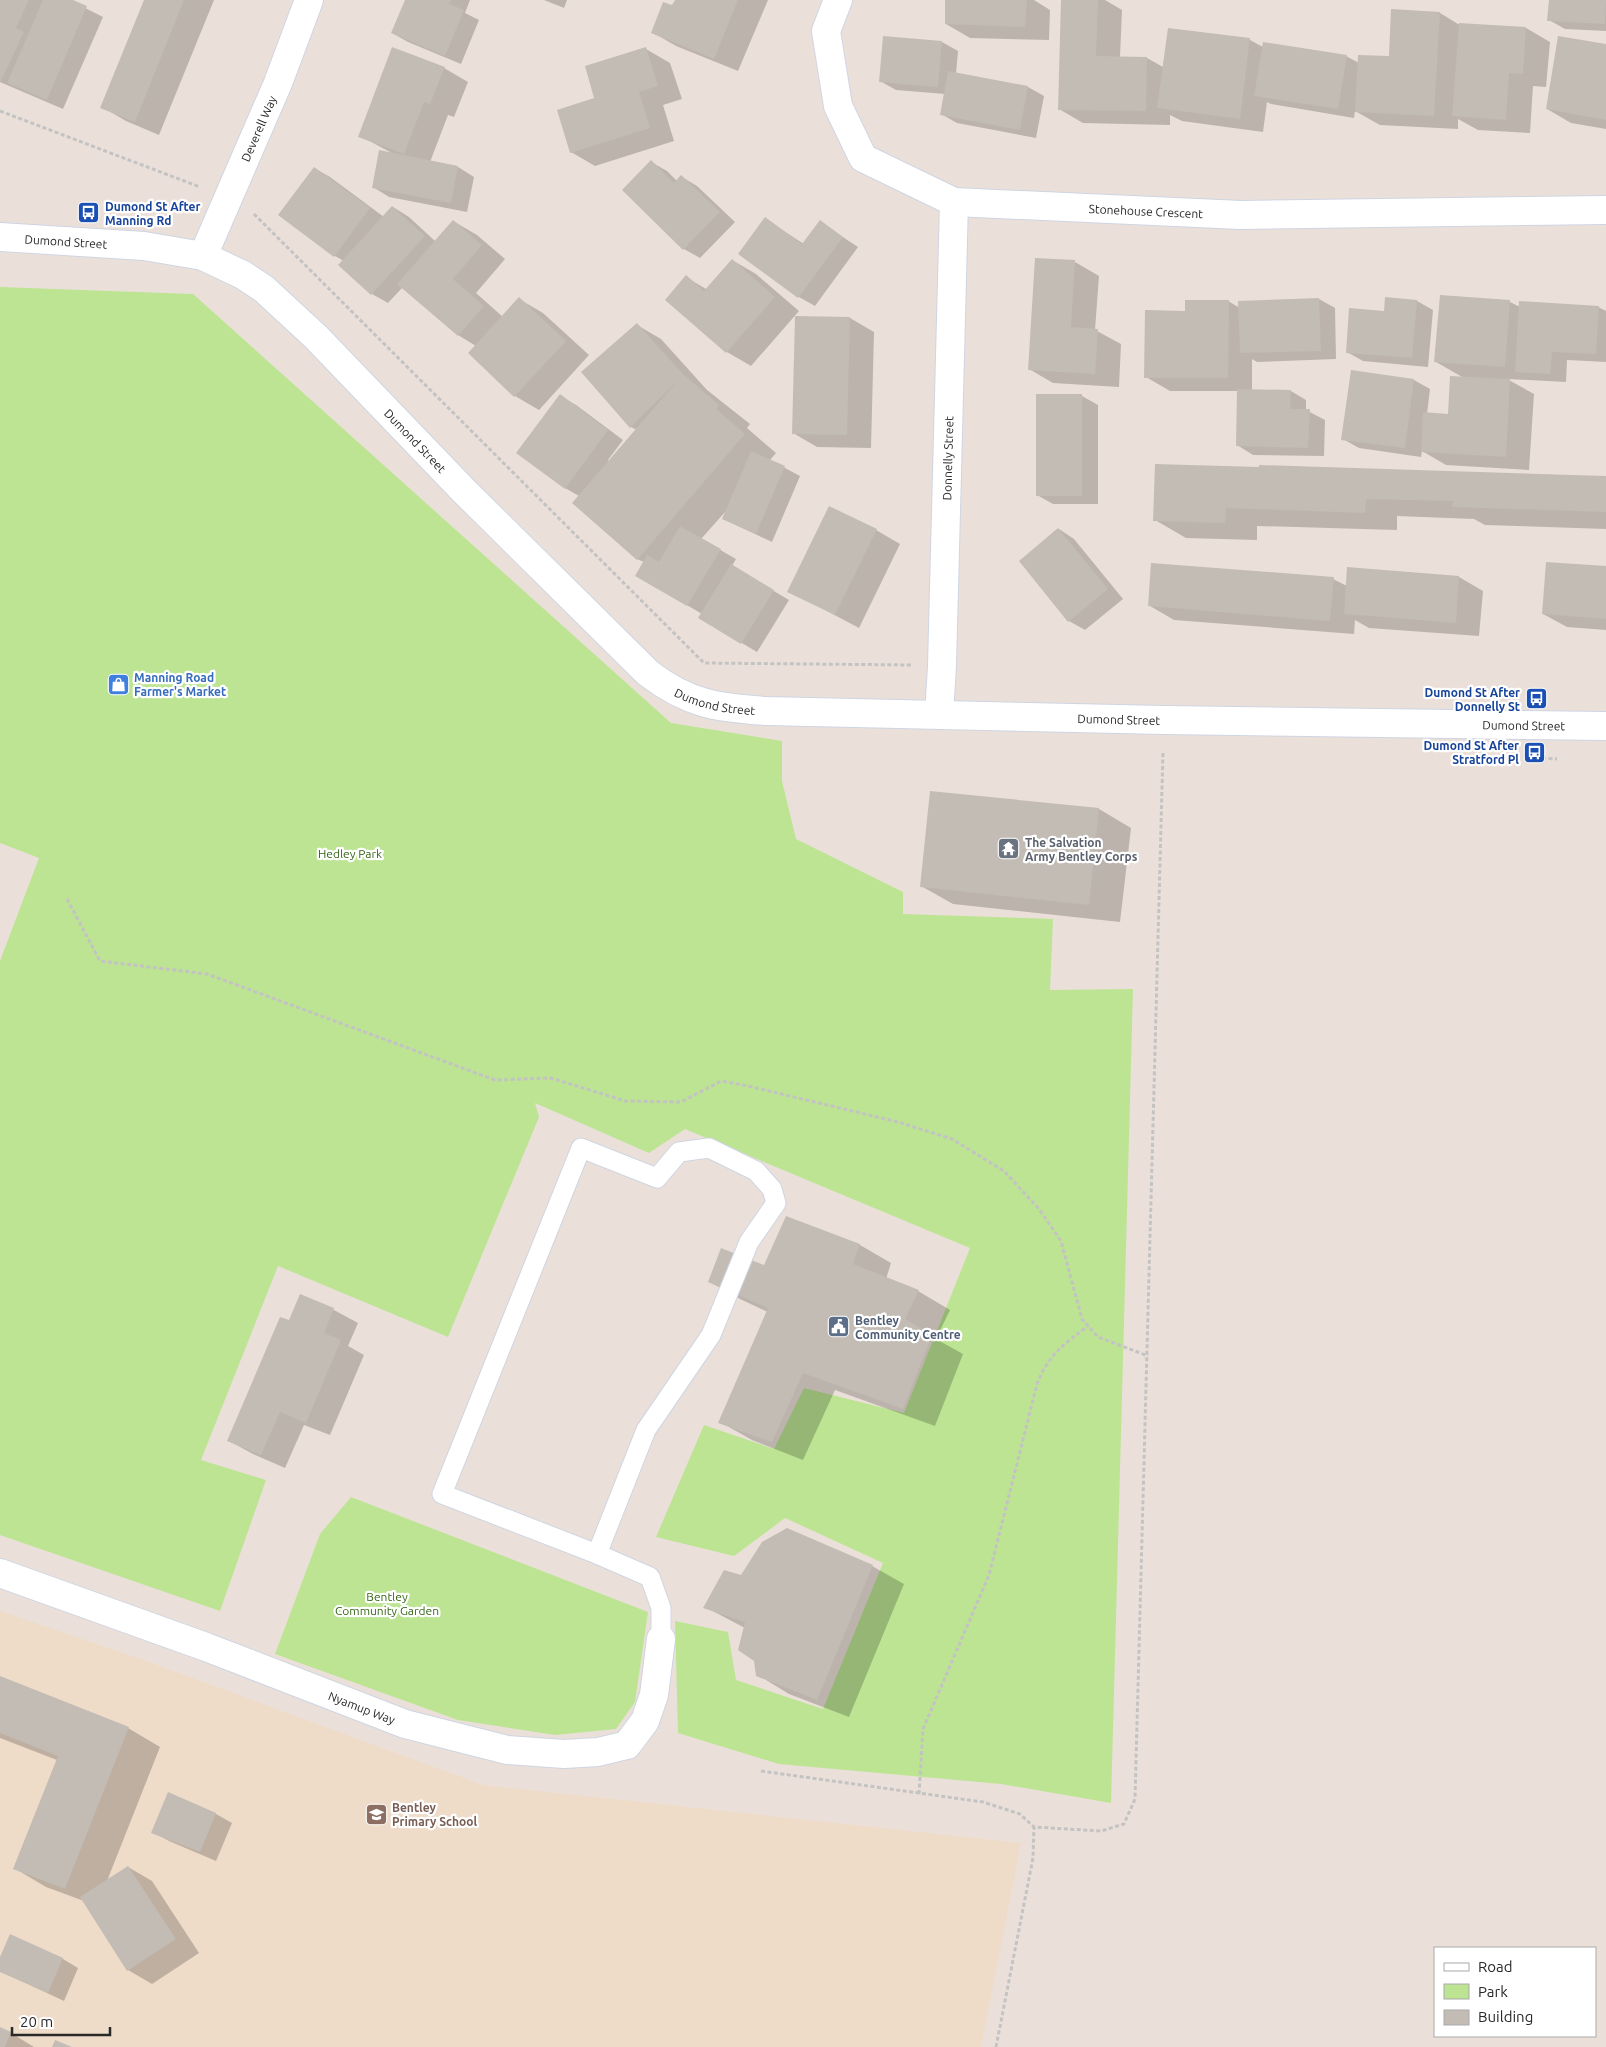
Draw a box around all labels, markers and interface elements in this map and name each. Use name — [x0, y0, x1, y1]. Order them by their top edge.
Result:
street label: Deverell Way — [238, 93, 278, 163]
place label: Dumond St After Manning Rd — [105, 200, 200, 227]
bus stop icon: Dumond St After Manning Rd — [77, 201, 101, 225]
street label: Stonehouse Crescent — [1088, 202, 1204, 220]
street label: Dumond Street — [24, 232, 108, 250]
street label: Dumond Street — [382, 406, 449, 475]
street label: Donnelly Street — [940, 416, 955, 500]
place label: Manning Road Farmer's Market — [134, 671, 226, 698]
shop icon: Manning Road Farmer's Market — [106, 672, 130, 696]
street label: Dumond Street — [672, 685, 756, 717]
place label: Dumond St After Donnelly St — [1425, 686, 1520, 713]
bus stop icon: Dumond St After Donnelly St — [1524, 687, 1548, 711]
street label: Dumond Street — [1077, 712, 1161, 726]
street label: Dumond Street — [1482, 718, 1566, 732]
place label: Dumond St After Stratford Pl — [1424, 739, 1519, 766]
bus stop icon: Dumond St After Stratford Pl — [1523, 740, 1547, 764]
place label: The Salvation Army Bentley Corps — [1025, 836, 1138, 863]
temple icon: The Salvation Army Bentley Corps — [997, 837, 1021, 861]
park label: Hedley Park — [318, 847, 382, 860]
place label: Bentley Community Centre — [855, 1314, 961, 1341]
public building icon: Bentley Community Centre — [827, 1315, 851, 1339]
park label: Bentley Community Garden — [335, 1590, 439, 1617]
street label: Nyamup Way — [327, 1689, 397, 1726]
place label: Bentley Primary School — [392, 1801, 477, 1828]
school or university icon: Bentley Primary School — [364, 1802, 388, 1826]
legend — [1434, 1947, 1596, 2037]
text: Road — [1478, 1958, 1513, 1975]
text: Park — [1478, 1983, 1508, 2000]
scale bar — [12, 2004, 110, 2036]
text: Building — [1478, 2008, 1533, 2025]
text: 20 m — [20, 2013, 53, 2030]

